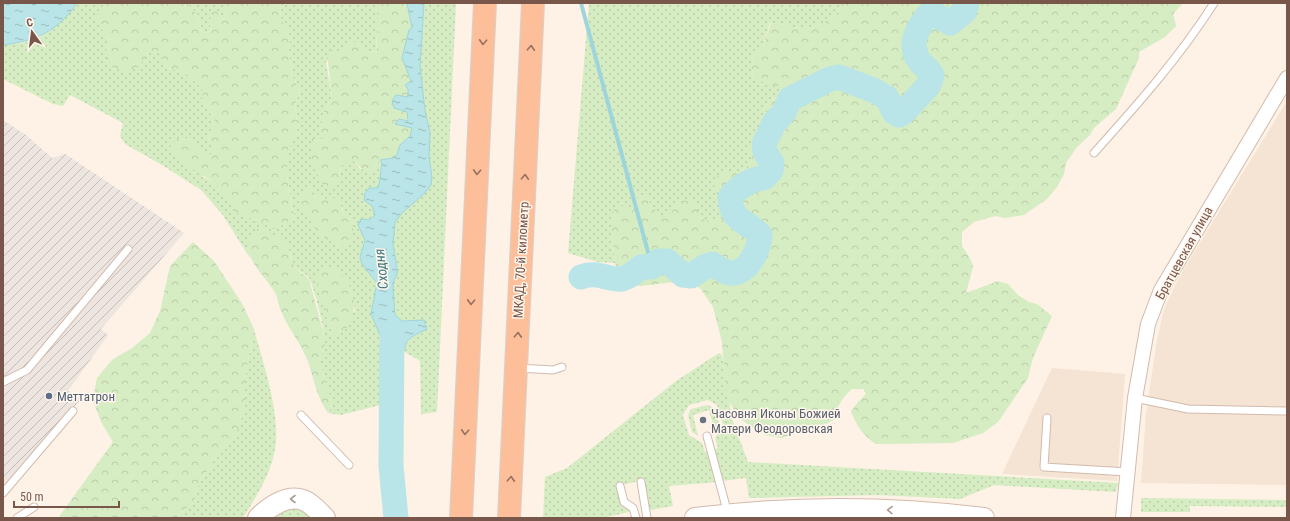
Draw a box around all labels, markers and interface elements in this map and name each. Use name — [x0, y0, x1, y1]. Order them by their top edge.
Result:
north arrow — [12, 12, 52, 52]
text: С — [25, 16, 34, 30]
one-way arrow — [479, 39, 488, 45]
one-way arrow — [527, 45, 536, 51]
one-way arrow — [473, 169, 482, 175]
one-way arrow — [521, 174, 529, 180]
street label: МКАД, 70-й километр — [510, 201, 532, 319]
street label: Братцевская улица — [1152, 204, 1216, 302]
water label: Сходня — [371, 248, 391, 290]
one-way arrow — [467, 299, 476, 305]
one-way arrow — [513, 332, 522, 338]
place label: Меттатрон — [57, 389, 115, 404]
marker: Меттатрон — [44, 391, 54, 401]
place label: Часовня Иконы Божией Матери Феодоровская — [711, 406, 841, 436]
marker: Часовня Иконы Божией Матери Феодоровская — [698, 415, 708, 425]
one-way arrow — [461, 429, 470, 435]
one-way arrow — [507, 476, 515, 482]
scale bar — [14, 483, 119, 509]
text: 50 m — [20, 490, 44, 504]
one-way arrow — [290, 495, 296, 503]
one-way arrow — [887, 506, 893, 514]

